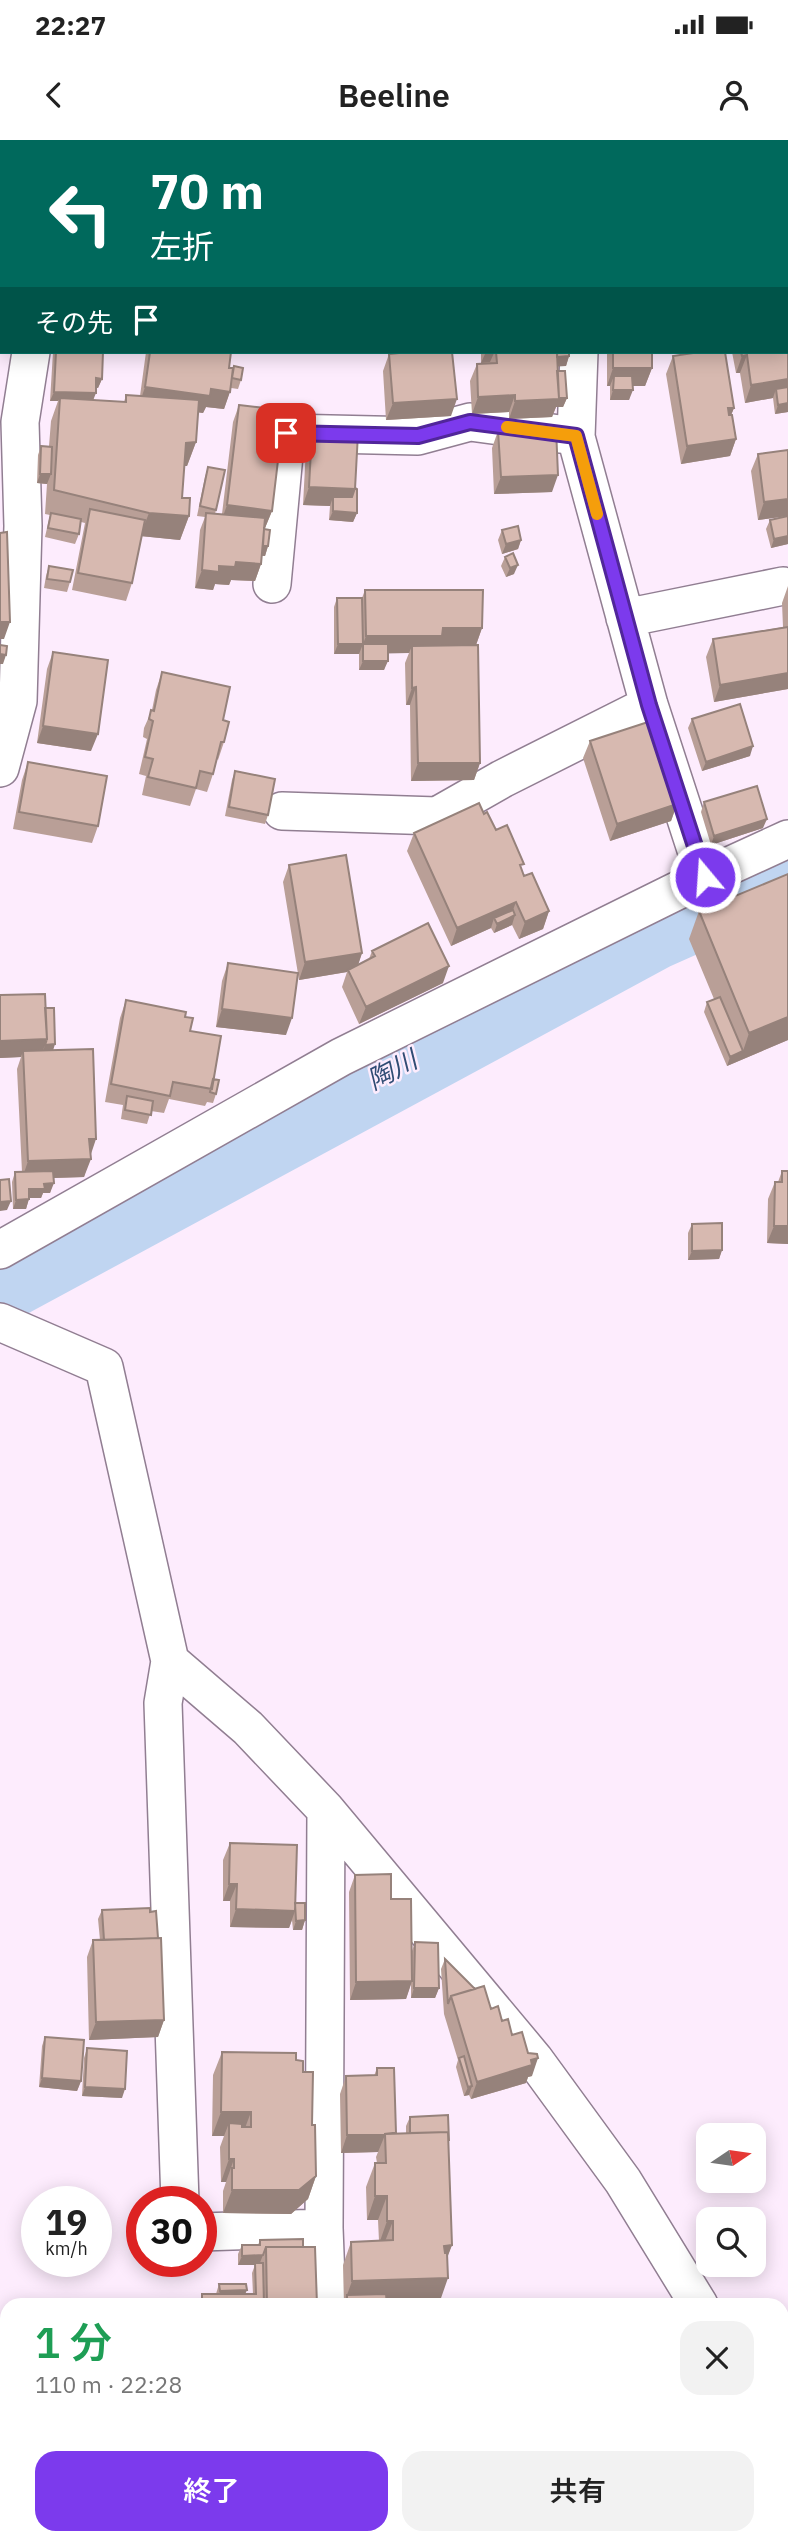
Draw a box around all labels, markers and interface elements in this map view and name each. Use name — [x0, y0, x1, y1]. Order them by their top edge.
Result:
text: 22:27 — [35, 8, 106, 42]
text: Beeline — [338, 74, 450, 116]
icon: back — [35, 76, 73, 114]
icon: person — [715, 76, 753, 114]
text: 70 m — [150, 159, 264, 222]
icon: left — [35, 168, 126, 259]
text: 左折 — [150, 225, 214, 267]
icon: arrive — [127, 301, 165, 339]
text: その先 — [35, 305, 113, 339]
pin — [256, 403, 316, 463]
icon: arrive — [267, 414, 305, 452]
position arrow — [668, 840, 742, 914]
water label: 陶川 — [361, 1040, 425, 1096]
north arrow — [696, 2123, 766, 2193]
map controls — [696, 2123, 766, 2277]
speed limit sign: 30 — [126, 2186, 217, 2277]
text: 19 — [45, 2199, 88, 2245]
button: search — [696, 2207, 766, 2277]
text: km/h — [45, 2237, 88, 2260]
text: 1 分 — [35, 2315, 112, 2370]
button: close — [680, 2321, 754, 2395]
text: 110 m · 22:28 — [35, 2369, 182, 2399]
button: 終了 — [35, 2451, 388, 2531]
button: 共有 — [402, 2451, 754, 2531]

